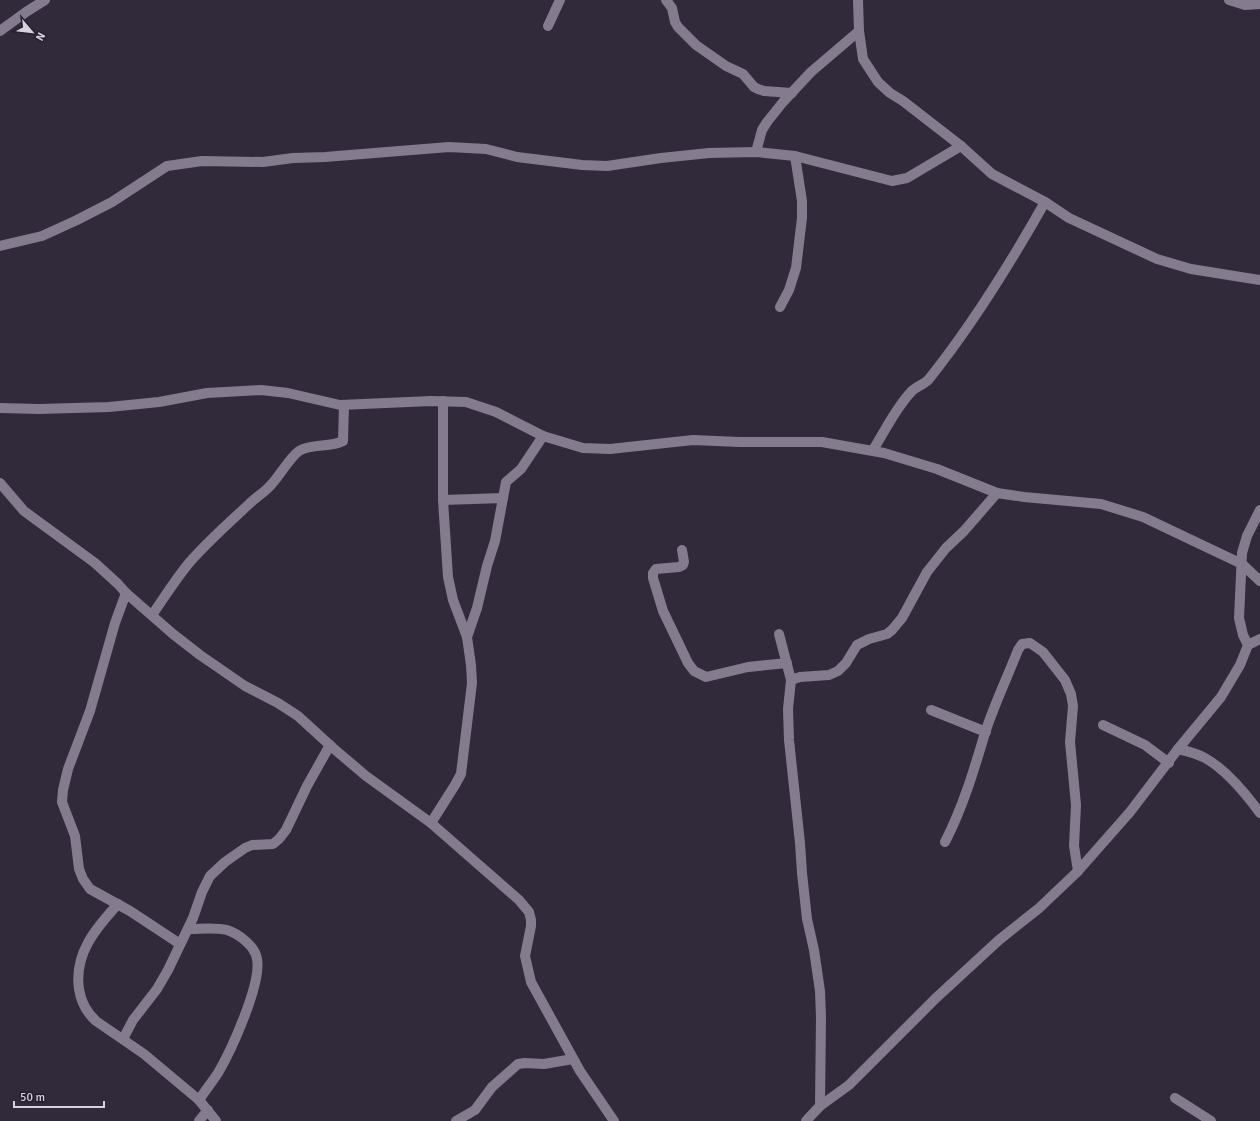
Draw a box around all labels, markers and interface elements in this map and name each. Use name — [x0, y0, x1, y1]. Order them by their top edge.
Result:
north arrow — [12, 12, 52, 52]
text: N — [33, 30, 48, 43]
scale bar — [14, 1083, 104, 1109]
text: 50 m — [20, 1090, 45, 1105]

